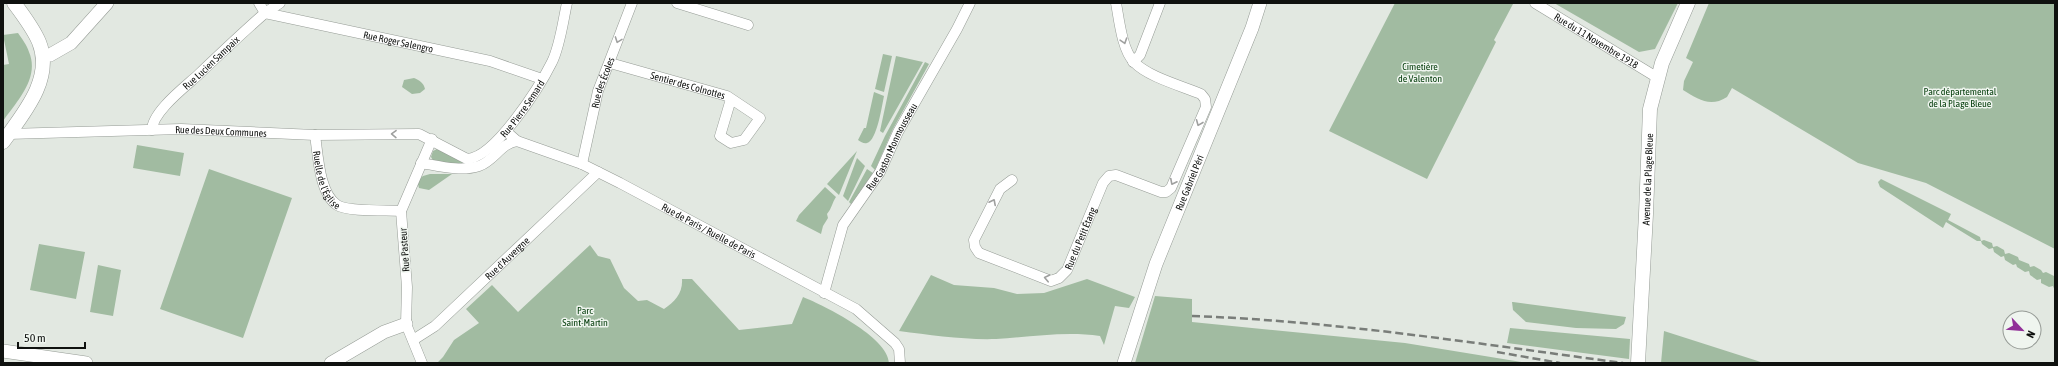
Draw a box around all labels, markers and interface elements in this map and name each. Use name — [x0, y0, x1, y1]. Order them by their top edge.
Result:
street label: Rue du 11 Novembre 1918 — [1552, 11, 1640, 71]
street label: Rue Roger Salengro — [362, 29, 435, 55]
street label: Rue Lucien Sampaix — [181, 34, 242, 92]
one-way arrow — [615, 36, 623, 43]
one-way arrow — [1119, 37, 1128, 44]
street label: Rue des Écoles — [589, 55, 617, 109]
park label: Cimetière de Valenton — [1398, 61, 1442, 84]
street label: Sentier des Colnottes — [649, 70, 727, 101]
street label: Rue Pierre Semard — [498, 78, 547, 140]
park label: Parc départemental de la Plage Bleue — [1924, 86, 1997, 109]
street label: Rue Gaston Monmousseau — [864, 101, 919, 192]
one-way arrow — [1196, 118, 1204, 126]
street label: Rue des Deux Communes — [175, 124, 267, 139]
one-way arrow — [391, 129, 397, 138]
street label: Avenue de la Plage Bleue — [1640, 133, 1655, 226]
street label: Ruelle de l'Église — [311, 150, 342, 212]
street label: Rue Gabriel Péri — [1173, 153, 1206, 212]
one-way arrow — [1170, 178, 1178, 185]
one-way arrow — [989, 199, 996, 207]
street label: Rue de Paris / Ruelle de Paris — [660, 201, 758, 261]
street label: Rue du Petit Étang — [1063, 205, 1099, 271]
street label: Rue Pasteur — [397, 227, 412, 272]
street label: Rue d'Auvergne — [483, 235, 532, 282]
one-way arrow — [1044, 275, 1051, 283]
park label: Parc Saint-Martin — [562, 305, 608, 328]
north arrow — [2002, 310, 2042, 350]
scale bar — [18, 324, 85, 350]
text: N — [2024, 329, 2038, 340]
text: 50 m — [24, 331, 46, 345]

